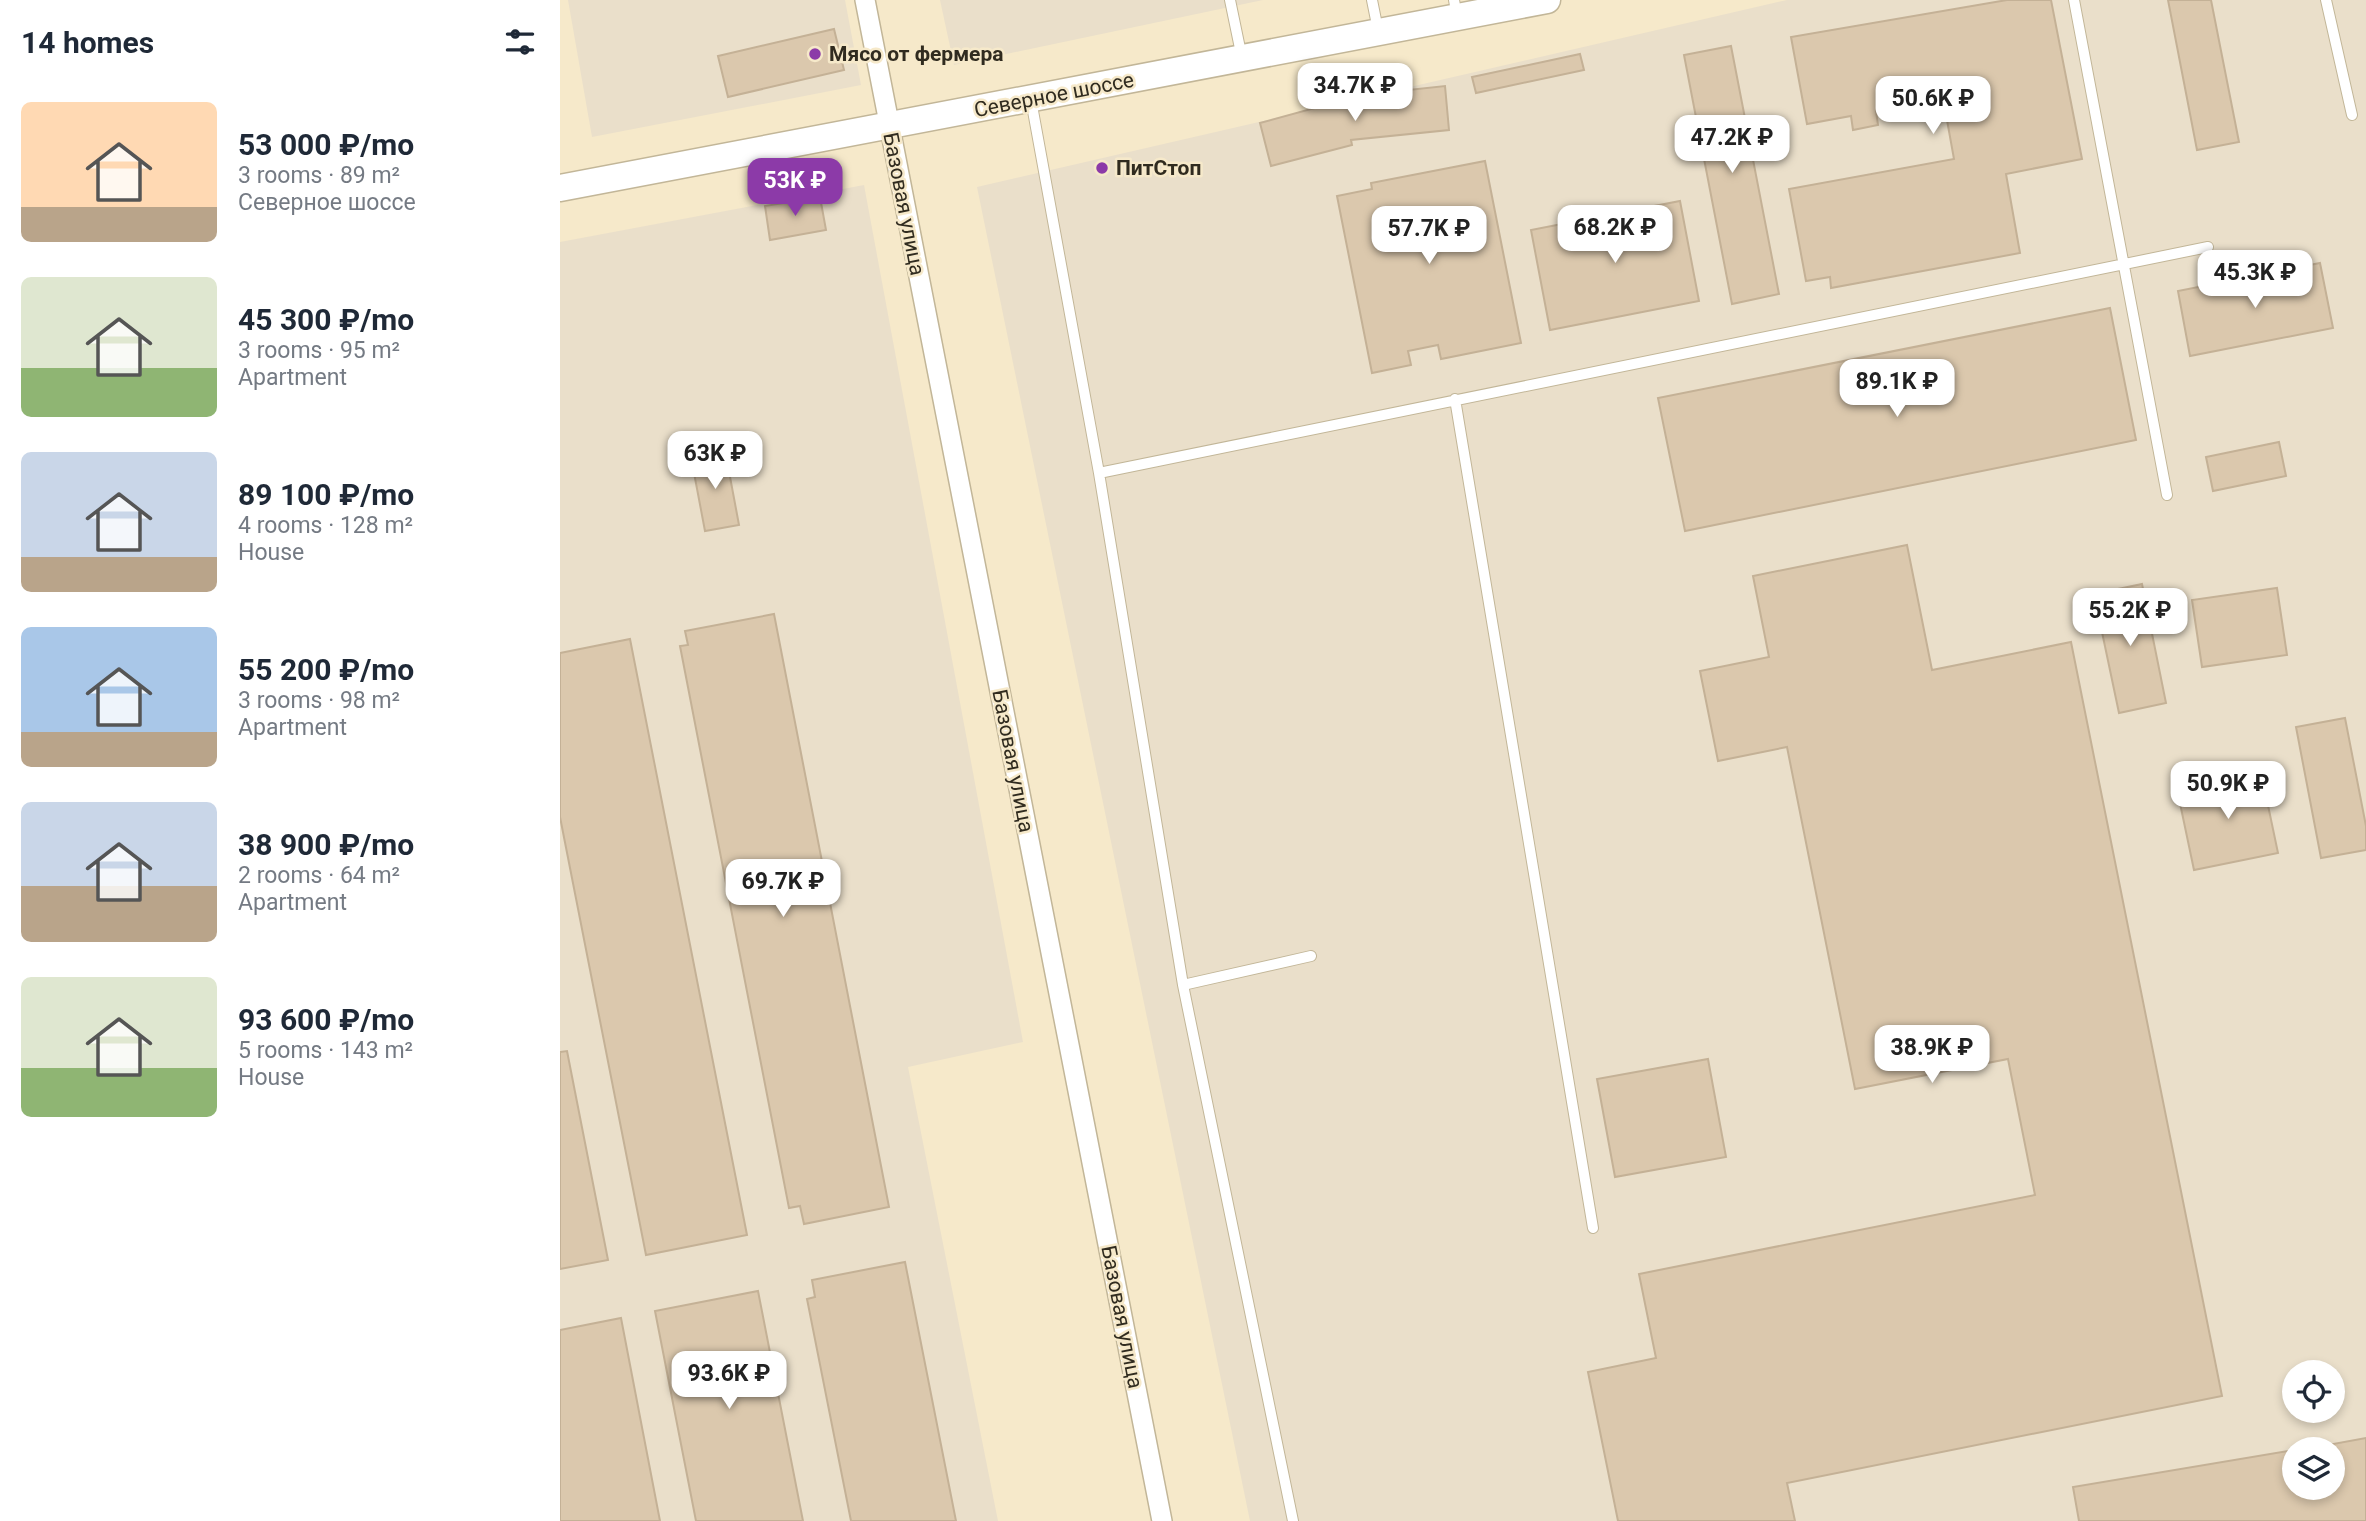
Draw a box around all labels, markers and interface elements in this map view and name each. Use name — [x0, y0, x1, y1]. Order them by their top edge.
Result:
icon: filters — [501, 23, 539, 61]
text: 14 homes — [21, 25, 154, 60]
place label: Мясо от фермера — [829, 42, 1004, 66]
marker: Мясо от фермера — [807, 46, 823, 62]
pin: 34.7K ₽ — [1290, 64, 1420, 123]
street label: Северное шоссе — [972, 68, 1136, 122]
text: 34.7K ₽ — [1314, 72, 1396, 99]
pin: 50.6K ₽ — [1868, 76, 1998, 136]
text: 50.6K ₽ — [1892, 85, 1974, 112]
pin: 47.2K ₽ — [1667, 116, 1797, 175]
text: 47.2K ₽ — [1691, 124, 1773, 151]
text: 53 000 ₽/mo — [238, 127, 414, 162]
icon: home — [77, 130, 161, 214]
street label: Базовая улица — [878, 130, 930, 278]
place label: ПитСтоп — [1116, 156, 1201, 180]
pin: 53K ₽ — [746, 158, 844, 218]
marker: ПитСтоп — [1094, 160, 1110, 176]
text: 3 rooms · 89 m² — [238, 162, 400, 189]
text: 53K ₽ — [764, 167, 826, 194]
text: Северное шоссе — [238, 189, 416, 216]
pin: 68.2K ₽ — [1550, 205, 1680, 265]
pin: 57.7K ₽ — [1364, 206, 1494, 266]
text: 68.2K ₽ — [1574, 214, 1656, 241]
text: 57.7K ₽ — [1388, 215, 1470, 242]
pin: 45.3K ₽ — [2190, 250, 2320, 310]
text: 45.3K ₽ — [2214, 259, 2296, 286]
text: 45 300 ₽/mo — [238, 302, 414, 337]
icon: home — [77, 305, 161, 389]
text: 3 rooms · 95 m² — [238, 337, 400, 364]
pin: 89.1K ₽ — [1832, 360, 1962, 419]
text: Apartment — [238, 364, 347, 391]
text: 89.1K ₽ — [1856, 368, 1938, 395]
pin: 63K ₽ — [666, 432, 764, 491]
text: 63K ₽ — [684, 440, 746, 467]
text: 89 100 ₽/mo — [238, 477, 414, 512]
icon: home — [77, 480, 161, 564]
text: 4 rooms · 128 m² — [238, 512, 413, 539]
text: House — [238, 539, 304, 566]
pin: 55.2K ₽ — [2065, 588, 2195, 648]
text: 55.2K ₽ — [2089, 597, 2171, 624]
text: 55 200 ₽/mo — [238, 652, 414, 687]
icon: home — [77, 655, 161, 739]
text: 3 rooms · 98 m² — [238, 687, 400, 714]
street label: Базовая улица — [987, 687, 1039, 835]
text: Apartment — [238, 714, 347, 741]
pin: 50.9K ₽ — [2163, 762, 2293, 821]
text: 50.9K ₽ — [2187, 770, 2269, 797]
text: 38 900 ₽/mo — [238, 827, 414, 862]
icon: home — [77, 830, 161, 914]
pin: 69.7K ₽ — [718, 860, 848, 919]
text: 2 rooms · 64 m² — [238, 862, 400, 889]
text: 69.7K ₽ — [742, 868, 824, 895]
text: Apartment — [238, 889, 347, 916]
text: 93 600 ₽/mo — [238, 1002, 414, 1037]
icon: home — [77, 1005, 161, 1089]
pin: 38.9K ₽ — [1867, 1026, 1997, 1085]
text: 38.9K ₽ — [1891, 1034, 1973, 1061]
text: 5 rooms · 143 m² — [238, 1037, 413, 1064]
text: House — [238, 1064, 304, 1091]
street label: Базовая улица — [1096, 1243, 1148, 1391]
pin: 93.6K ₽ — [664, 1352, 794, 1411]
text: 93.6K ₽ — [688, 1360, 770, 1387]
map controls — [2282, 1360, 2345, 1500]
button: locate — [2282, 1360, 2345, 1423]
button: layers — [2282, 1437, 2345, 1500]

